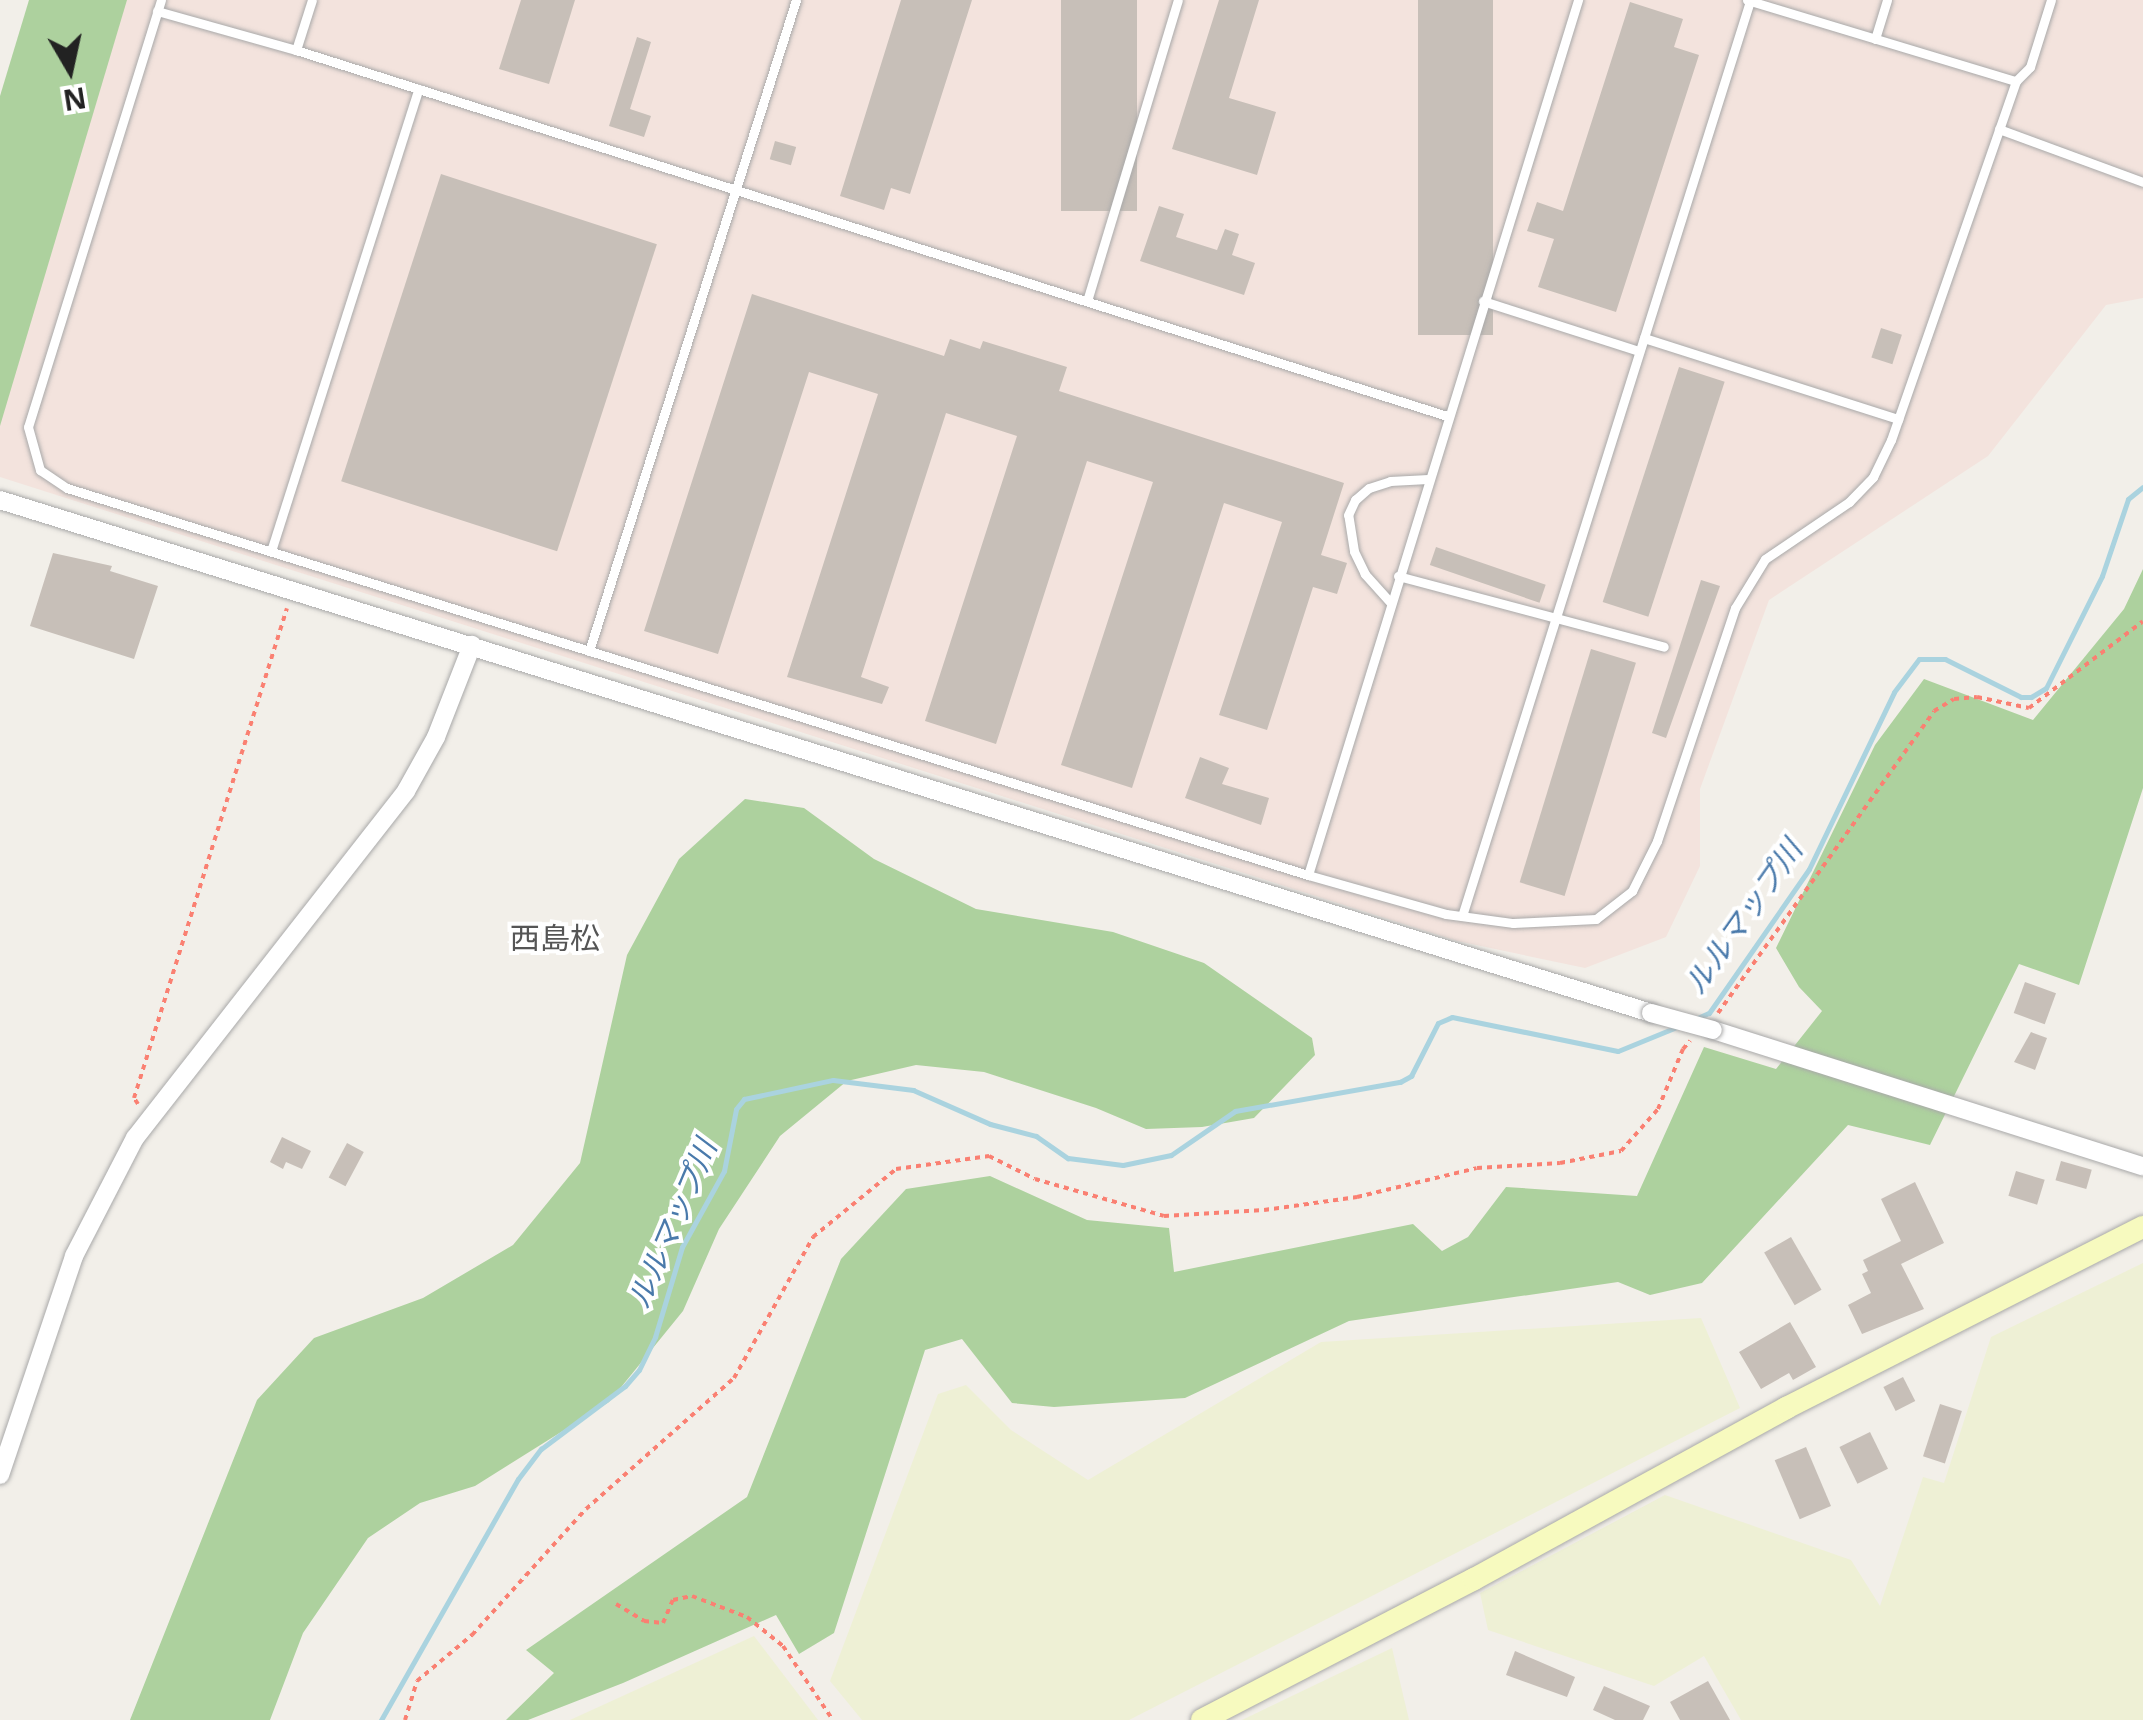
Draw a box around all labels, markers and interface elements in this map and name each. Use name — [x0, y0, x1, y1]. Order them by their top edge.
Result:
north arrow — [20, 20, 120, 120]
text: N — [60, 79, 89, 120]
water label: ルルマップ川 — [1677, 833, 1809, 1001]
district label: 西島松 — [510, 920, 600, 956]
water label: ルルマップ川 — [620, 1134, 724, 1314]

